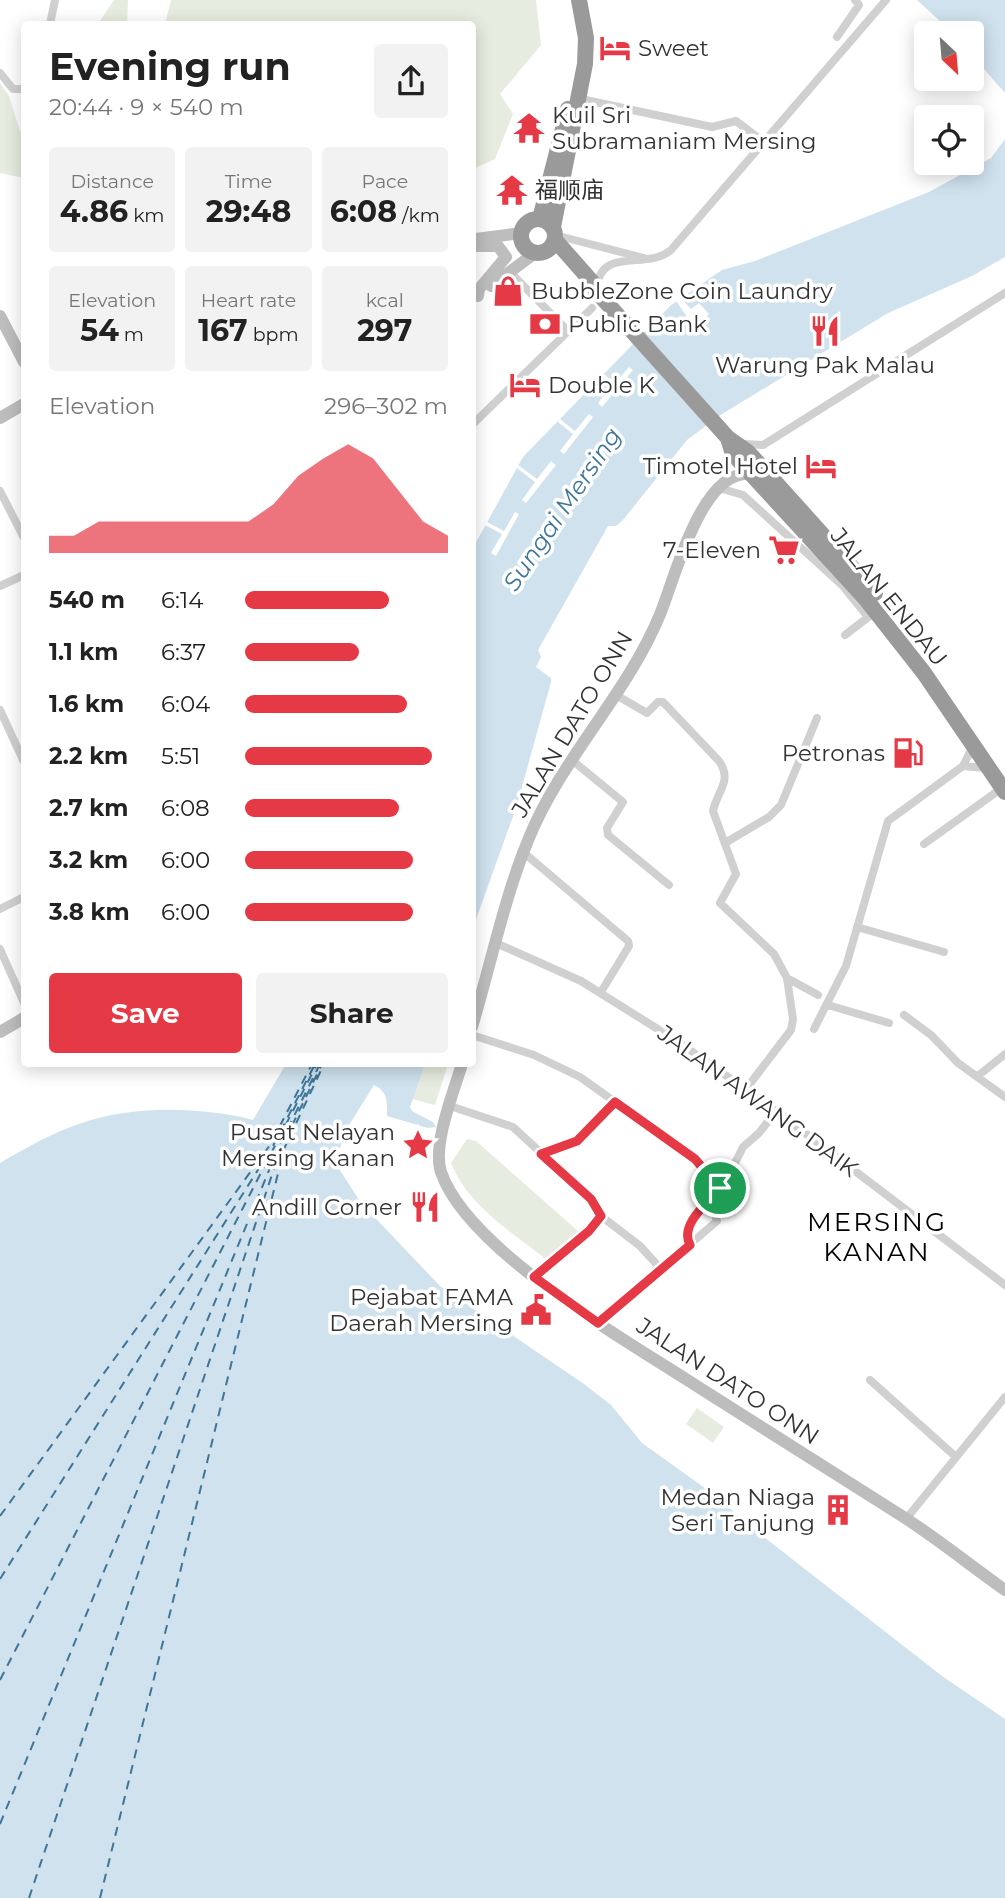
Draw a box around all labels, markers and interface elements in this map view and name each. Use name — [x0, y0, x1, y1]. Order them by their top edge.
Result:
north arrow — [914, 21, 984, 91]
map controls — [914, 21, 984, 175]
hotel icon: Sweet — [598, 31, 632, 65]
place label: Sweet — [638, 34, 709, 62]
text: Evening run — [49, 43, 291, 90]
button: share — [374, 44, 448, 118]
text: 20:44 · 9 × 540 m — [49, 93, 244, 121]
place label: Kuil Sri Subramaniam Mersing — [552, 101, 817, 155]
button: locate — [914, 105, 984, 175]
temple icon: Kuil Sri Subramaniam Mersing — [512, 111, 546, 145]
text: Distance — [70, 170, 154, 193]
text: Time — [225, 170, 272, 193]
text: Pace — [362, 170, 408, 193]
temple icon: 福顺庙 — [495, 173, 529, 207]
place label: 福顺庙 — [535, 176, 604, 204]
text: 4.86 — [60, 193, 128, 230]
text: 29:48 — [206, 193, 291, 230]
text: 6:08 — [330, 193, 397, 230]
text: km — [128, 204, 165, 227]
text: /km — [397, 204, 440, 227]
shop icon: BubbleZone Coin Laundry — [491, 274, 525, 308]
place label: BubbleZone Coin Laundry — [531, 277, 833, 305]
text: Elevation — [68, 289, 156, 312]
text: Heart rate — [201, 289, 296, 312]
text: kcal — [366, 289, 404, 312]
bank icon: Public Bank — [528, 307, 562, 341]
place label: Public Bank — [568, 310, 707, 338]
text: 54 — [80, 312, 119, 349]
text: 167 — [198, 312, 248, 349]
text: 297 — [357, 312, 412, 349]
restaurant icon: Warung Pak Malau — [808, 314, 842, 348]
text: m — [119, 323, 144, 346]
text: bpm — [248, 323, 299, 346]
place label: Warung Pak Malau — [715, 351, 935, 379]
hotel icon: Double K — [508, 368, 542, 402]
place label: Double K — [548, 371, 656, 399]
text: Elevation — [49, 392, 155, 420]
text: 296–302 m — [324, 392, 448, 420]
water label: Sungai Mersing — [497, 422, 627, 596]
hotel icon: Timotel Hotel — [804, 449, 838, 483]
place label: Timotel Hotel — [643, 452, 798, 480]
street label: JALAN ENDAU — [824, 521, 953, 672]
supermarket icon: 7-Eleven — [767, 533, 801, 567]
place label: 7-Eleven — [663, 536, 761, 564]
text: 540 m — [49, 586, 125, 614]
text: 6:14 — [161, 586, 203, 614]
street label: JALAN DATO ONN — [505, 626, 639, 823]
text: 1.1 km — [49, 638, 118, 666]
text: 6:37 — [161, 638, 206, 666]
text: 1.6 km — [49, 690, 124, 718]
text: 6:04 — [161, 690, 210, 718]
fuel station icon: Petronas — [891, 736, 925, 770]
place label: Petronas — [782, 739, 885, 767]
text: 2.2 km — [49, 742, 128, 770]
text: 5:51 — [161, 742, 200, 770]
text: 2.7 km — [49, 794, 128, 822]
text: 6:08 — [161, 794, 210, 822]
text: 3.2 km — [49, 846, 128, 874]
text: 6:00 — [161, 846, 210, 874]
text: 3.8 km — [49, 898, 130, 926]
text: 6:00 — [161, 898, 210, 926]
button: Save — [49, 973, 242, 1053]
button: Share — [256, 973, 448, 1053]
street label: JALAN AWANG DAIK — [652, 1018, 864, 1183]
place label: Pusat Nelayan Mersing Kanan — [221, 1118, 395, 1172]
place icon: Pusat Nelayan Mersing Kanan — [401, 1128, 435, 1162]
pin — [690, 1158, 750, 1218]
icon: arrive — [701, 1169, 739, 1207]
restaurant icon: Andill Corner — [408, 1190, 442, 1224]
place label: Andill Corner — [252, 1193, 402, 1221]
district label: MERSING KANAN — [807, 1206, 947, 1268]
place label: Pejabat FAMA Daerah Mersing — [329, 1283, 513, 1337]
public building icon: Pejabat FAMA Daerah Mersing — [519, 1293, 553, 1327]
street label: JALAN DATO ONN — [631, 1311, 824, 1450]
place label: Medan Niaga Seri Tanjung — [661, 1483, 815, 1537]
building icon: Medan Niaga Seri Tanjung — [821, 1493, 855, 1527]

